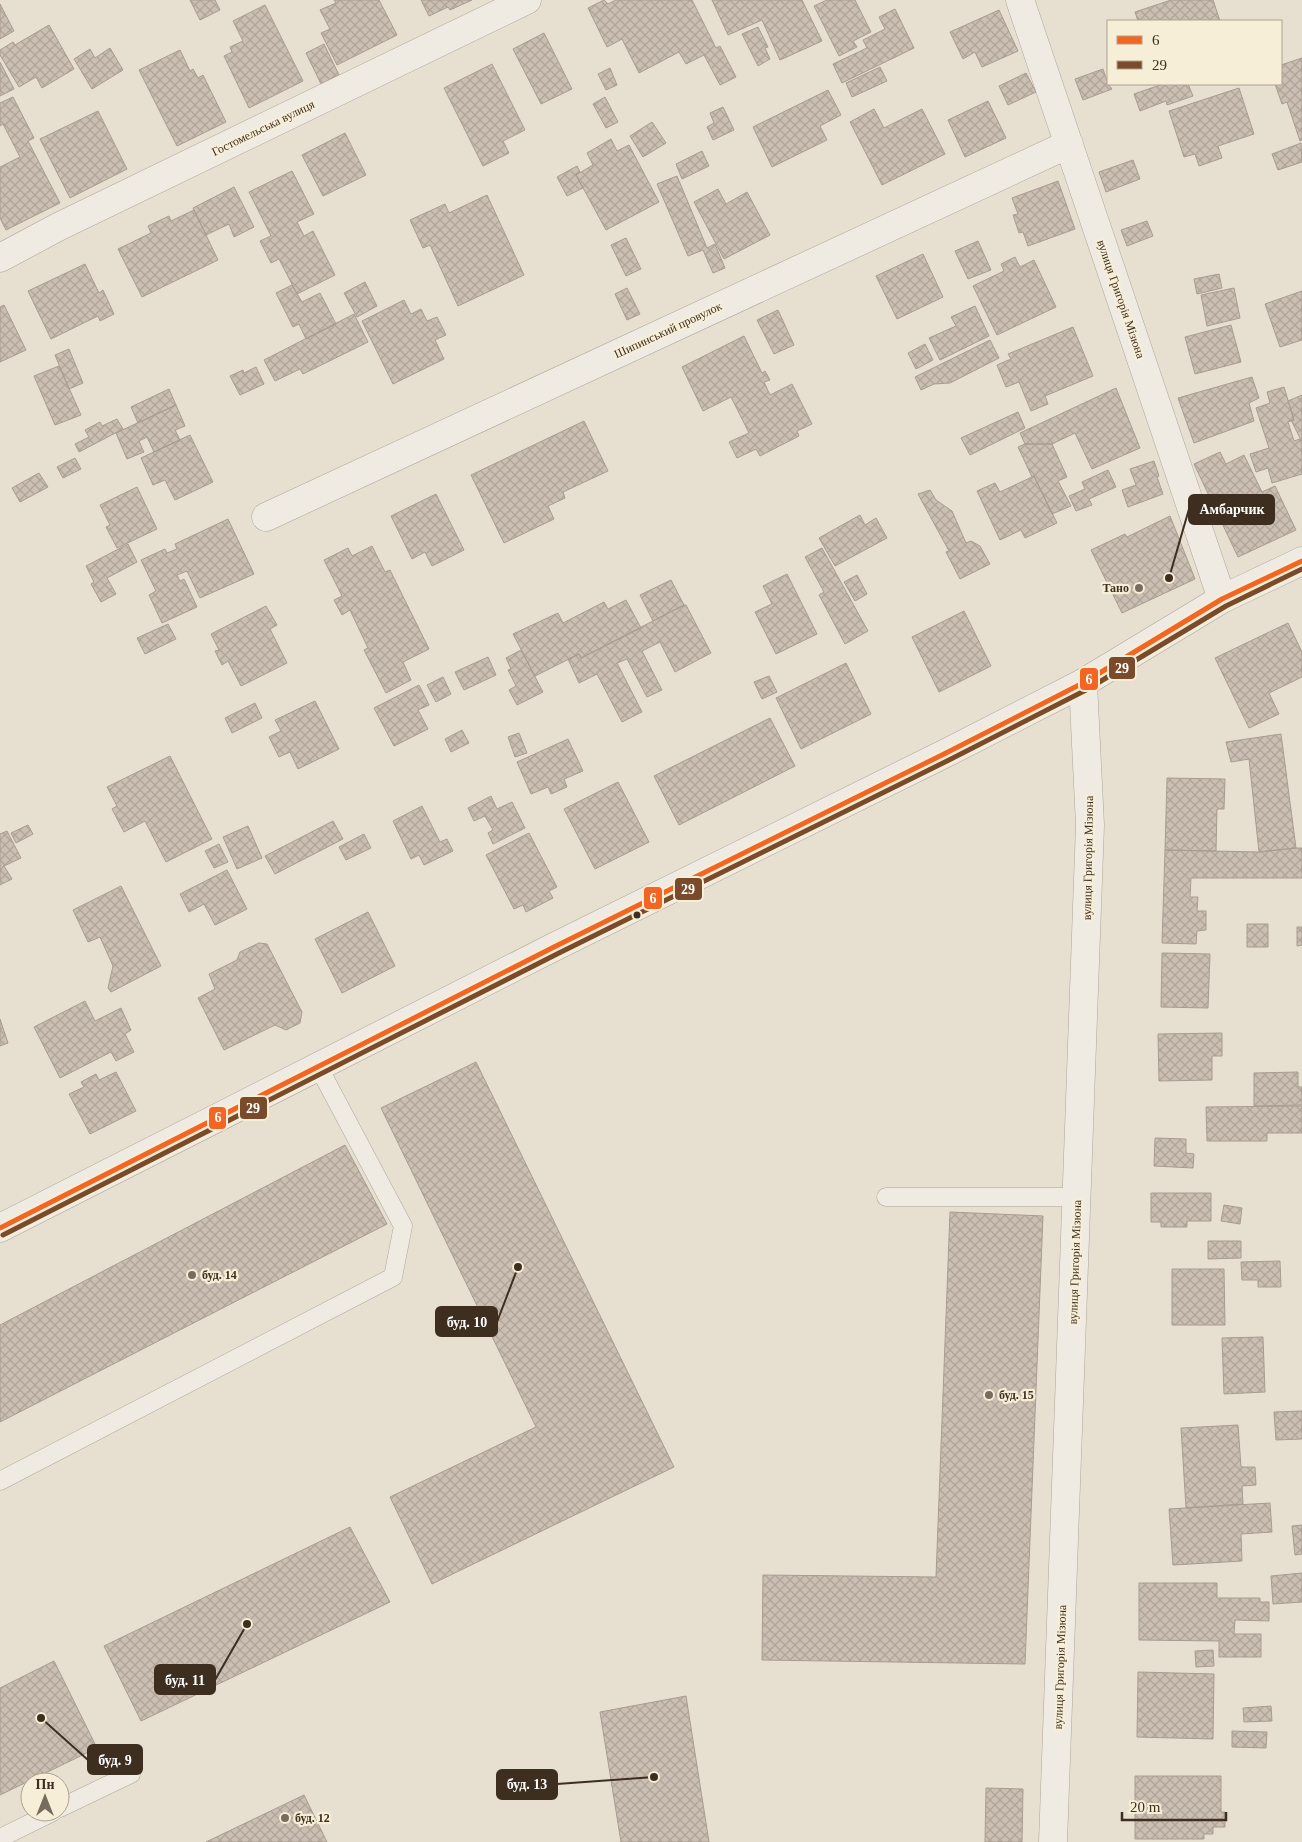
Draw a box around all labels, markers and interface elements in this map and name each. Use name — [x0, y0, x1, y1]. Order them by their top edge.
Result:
legend — [1107, 20, 1282, 85]
text: 6 — [1152, 32, 1160, 48]
text: 29 — [1152, 57, 1167, 73]
street label: Гостомельська вулиця — [209, 97, 317, 159]
street label: вулиця Григорія Мізюна — [1094, 238, 1148, 361]
street label: Шипинський провулок — [612, 299, 724, 361]
callout: Амбарчик — [1189, 495, 1274, 524]
text: Амбарчик — [1199, 502, 1265, 517]
place label: Тано — [1102, 581, 1129, 595]
marker: Тано — [1133, 582, 1145, 594]
line badge: 29 — [1108, 656, 1136, 680]
text: 29 — [1115, 661, 1129, 676]
line badge: 6 — [1079, 667, 1099, 691]
text: 6 — [1086, 672, 1093, 687]
street label: вулиця Григорія Мізюна — [1080, 795, 1096, 920]
line badge: 29 — [674, 877, 703, 901]
text: 29 — [681, 882, 695, 897]
line badge: 6 — [643, 886, 663, 910]
text: 6 — [650, 891, 657, 906]
unlabelled marker — [632, 910, 642, 920]
line badge: 29 — [239, 1096, 268, 1120]
text: 29 — [246, 1101, 260, 1116]
line badge: 6 — [208, 1106, 227, 1130]
text: 6 — [215, 1110, 222, 1125]
street label: вулиця Григорія Мізюна — [1066, 1199, 1084, 1325]
place label: буд. 14 — [202, 1268, 237, 1282]
marker: буд. 14 — [186, 1269, 198, 1281]
callout: буд. 10 — [436, 1307, 497, 1336]
text: буд. 10 — [447, 1315, 487, 1330]
place label: буд. 15 — [999, 1388, 1034, 1402]
marker: буд. 15 — [983, 1389, 995, 1401]
street label: вулиця Григорія Мізюна — [1051, 1604, 1069, 1730]
callout: буд. 11 — [155, 1665, 215, 1694]
text: буд. 11 — [165, 1673, 205, 1688]
callout: буд. 9 — [88, 1745, 142, 1774]
text: буд. 9 — [98, 1753, 132, 1768]
callout: буд. 13 — [497, 1770, 557, 1799]
north arrow — [20, 1772, 70, 1822]
text: Пн — [36, 1777, 54, 1792]
text: буд. 13 — [507, 1777, 547, 1792]
scale bar — [1122, 1790, 1226, 1822]
text: 20 m — [1130, 1799, 1161, 1815]
place label: буд. 12 — [295, 1811, 330, 1825]
marker: буд. 12 — [279, 1812, 291, 1824]

